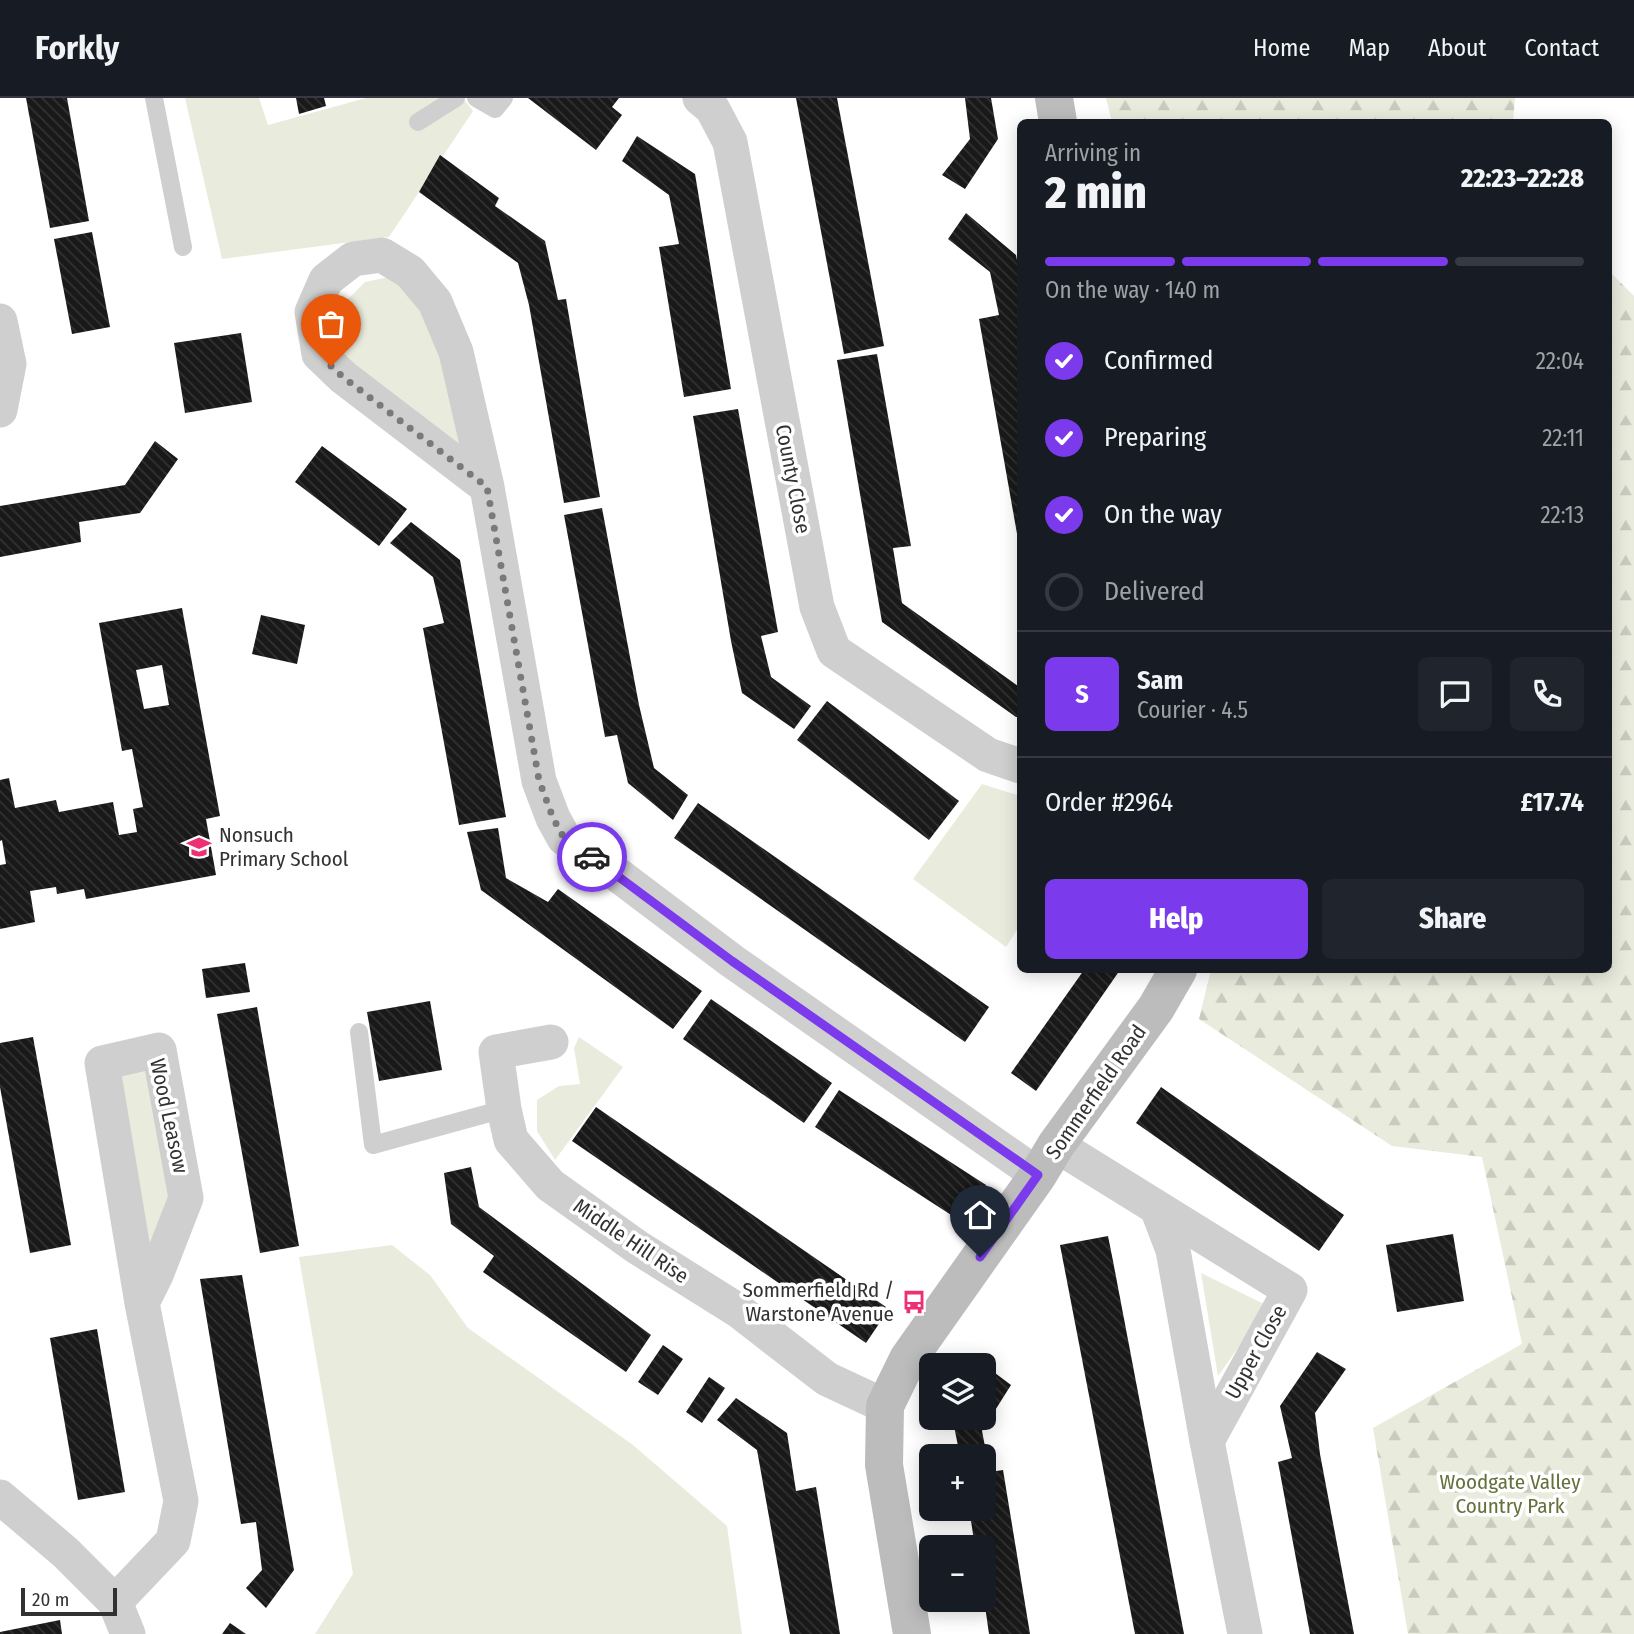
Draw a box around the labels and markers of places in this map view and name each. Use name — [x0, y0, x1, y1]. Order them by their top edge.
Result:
pin — [301, 294, 361, 366]
place label: Nonsuch Primary School — [219, 822, 349, 872]
school or university icon: Nonsuch Primary School — [185, 833, 213, 861]
pin — [950, 1185, 1010, 1257]
place label: Sommerfield Rd / Warstone Avenue — [742, 1277, 894, 1327]
bus stop icon: Sommerfield Rd / Warstone Avenue — [900, 1288, 928, 1316]

